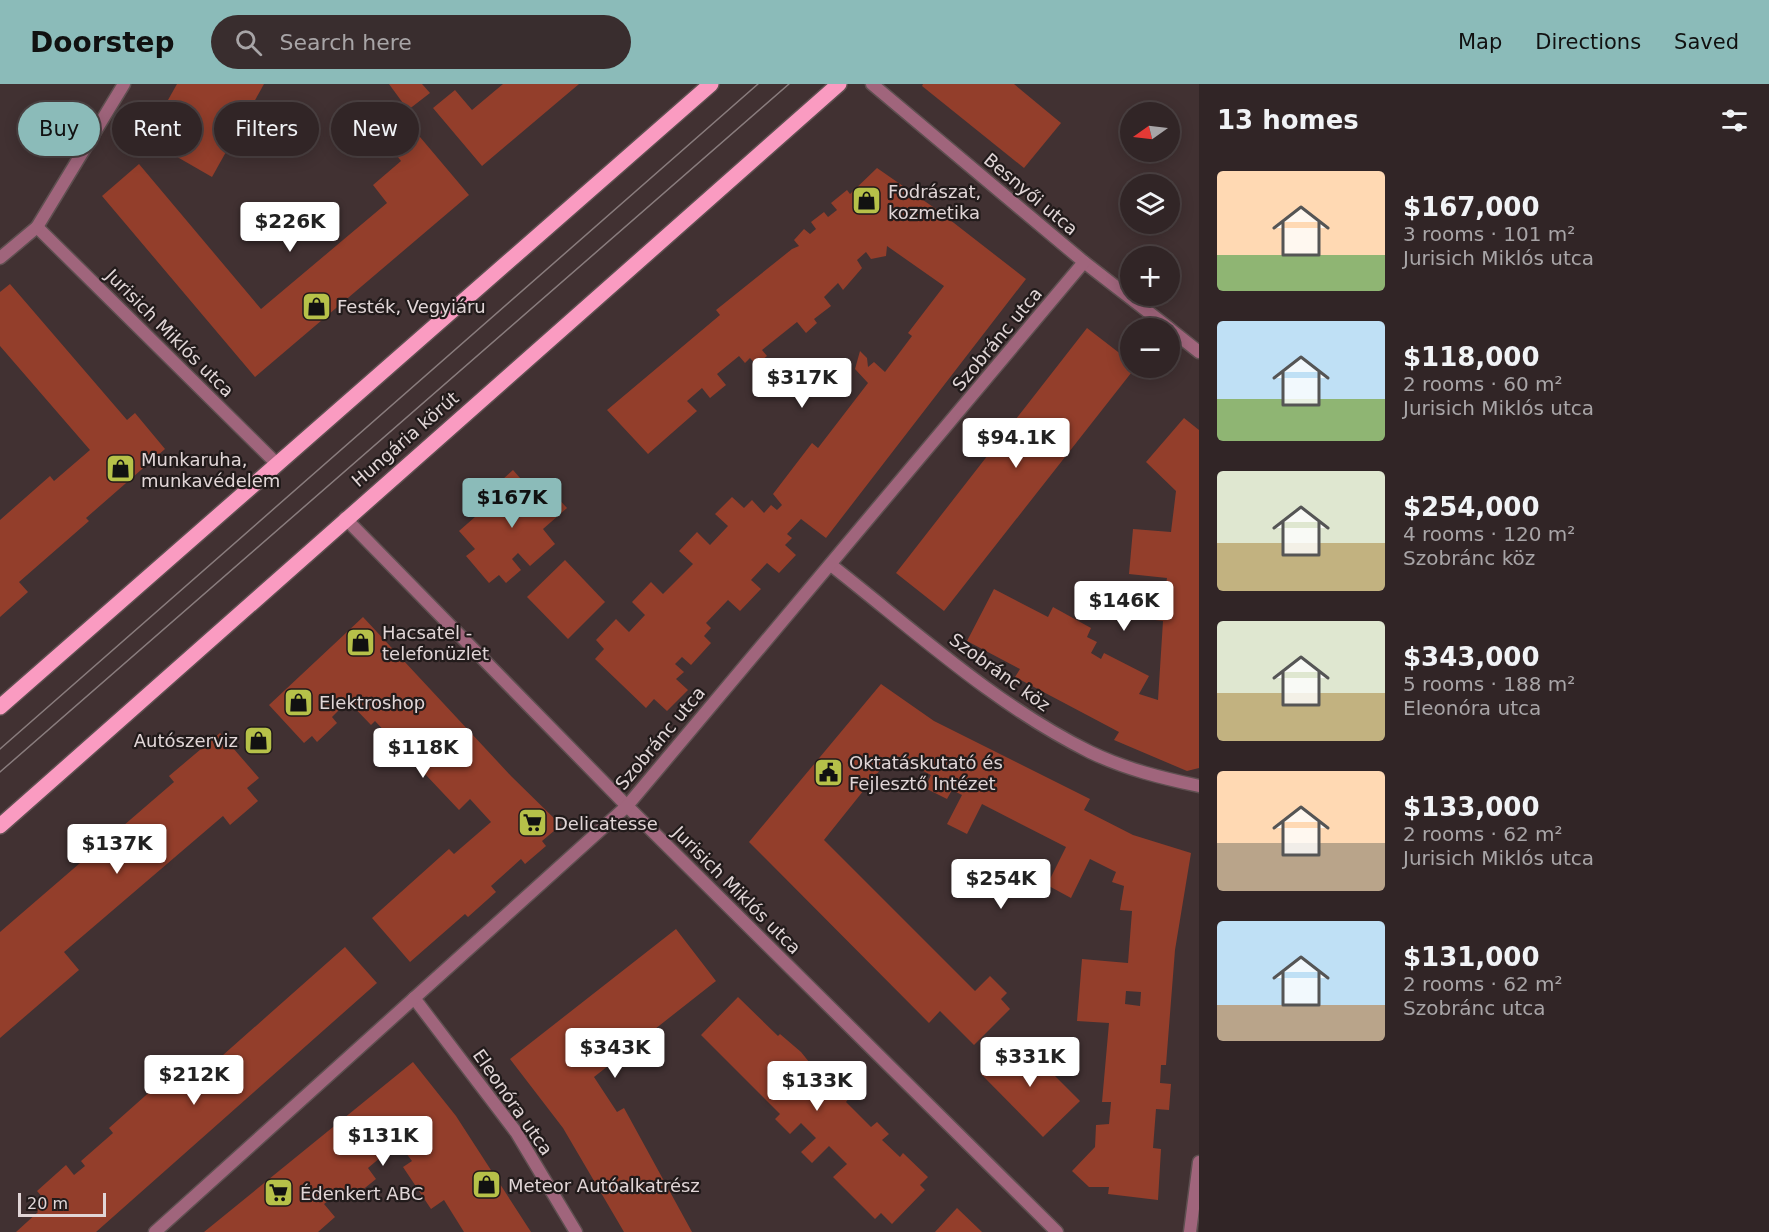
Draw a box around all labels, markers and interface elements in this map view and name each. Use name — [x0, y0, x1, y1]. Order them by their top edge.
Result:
search box — [211, 15, 631, 69]
text: Doorstep — [30, 26, 175, 59]
icon: search — [232, 26, 265, 59]
text: Search here — [280, 30, 412, 55]
text: Map — [1458, 30, 1502, 54]
text: Directions — [1535, 30, 1641, 54]
text: Saved — [1674, 30, 1739, 54]
chip: Buy — [18, 102, 100, 156]
chip: Rent — [112, 102, 202, 156]
chip: Filters — [214, 102, 319, 156]
chip: New — [331, 102, 419, 156]
north arrow — [1120, 102, 1180, 162]
map controls — [1120, 102, 1180, 378]
icon: filters — [1718, 104, 1751, 137]
text: 13 homes — [1217, 105, 1359, 135]
street label: Besnyői utca — [980, 149, 1082, 239]
button: layers — [1120, 174, 1180, 234]
place label: Fodrászat, kozmetika — [888, 181, 981, 223]
shop icon: Fodrászat, kozmetika — [851, 185, 883, 217]
text: $167,000 — [1403, 192, 1540, 222]
icon: home — [1265, 195, 1337, 267]
pin: $226K — [248, 202, 332, 253]
text: $226K — [254, 209, 326, 233]
text: 3 rooms · 101 m² — [1403, 222, 1575, 246]
button: + — [1120, 246, 1180, 306]
text: Jurisich Miklós utca — [1403, 246, 1594, 270]
street label: Jurisich Miklós utca — [101, 264, 238, 401]
street label: Szobránc utca — [948, 283, 1046, 395]
shop icon: Festék, Vegyiáru — [300, 290, 332, 322]
place label: Festék, Vegyiáru — [337, 296, 486, 317]
button: − — [1120, 318, 1180, 378]
text: $118,000 — [1403, 342, 1540, 372]
icon: home — [1265, 345, 1337, 417]
pin: $317K — [760, 358, 844, 409]
text: $317K — [766, 365, 838, 389]
text: 2 rooms · 60 m² — [1403, 372, 1563, 396]
street label: Hungária körút — [347, 387, 463, 491]
text: Jurisich Miklós utca — [1403, 396, 1594, 420]
pin: $94.1K — [967, 418, 1065, 469]
text: $94.1K — [977, 425, 1055, 449]
place label: Munkaruha, munkavédelem — [141, 449, 280, 491]
shop icon: Munkaruha, munkavédelem — [104, 453, 136, 485]
pin: $167K — [470, 478, 554, 529]
text: $167K — [476, 485, 548, 509]
text: $254,000 — [1403, 492, 1540, 522]
icon: home — [1265, 495, 1337, 567]
text: 4 rooms · 120 m² — [1403, 522, 1575, 546]
text: Szobránc köz — [1403, 546, 1535, 570]
pin: $146K — [1082, 581, 1166, 632]
text: $146K — [1088, 588, 1160, 612]
place label: Hacsatel - telefonüzlet — [382, 622, 489, 664]
shop icon: Hacsatel - telefonüzlet — [345, 626, 377, 658]
street label: Szobránc köz — [946, 629, 1054, 715]
text: $343,000 — [1403, 642, 1540, 672]
icon: home — [1265, 645, 1337, 717]
text: 5 rooms · 188 m² — [1403, 672, 1575, 696]
street label: Szobránc utca — [611, 682, 709, 794]
shop icon: Elektroshop — [282, 686, 314, 718]
place label: Elektroshop — [319, 692, 425, 713]
text: Eleonóra utca — [1403, 696, 1541, 720]
shop icon: Autószerviz — [243, 724, 275, 756]
pin: $118K — [381, 728, 465, 779]
place label: Autószerviz — [134, 730, 238, 751]
text: $118K — [387, 735, 459, 759]
place label: Oktatáskutató és Fejlesztő Intézet — [849, 752, 1003, 794]
public building icon: Oktatáskutató és Fejlesztő Intézet — [812, 756, 844, 788]
text: $133,000 — [1403, 792, 1540, 822]
icon: home — [1265, 795, 1337, 867]
supermarket icon: Delicatesse — [517, 807, 549, 839]
place label: Delicatesse — [554, 813, 658, 834]
street label: Jurisich Miklós utca — [668, 821, 805, 958]
text: 2 rooms · 62 m² — [1403, 822, 1563, 846]
pin: $137K — [75, 824, 159, 875]
text: $137K — [81, 831, 153, 855]
text: Jurisich Miklós utca — [1403, 846, 1594, 870]
pin: $254K — [959, 859, 1043, 910]
text: $254K — [965, 866, 1037, 890]
text: $131,000 — [1403, 942, 1540, 972]
icon: home — [1265, 945, 1337, 1017]
text: 2 rooms · 62 m² — [1403, 972, 1563, 996]
text: Szobránc utca — [1403, 996, 1545, 1020]
pin: $343K — [573, 1028, 657, 1079]
text: $343K — [579, 1035, 651, 1059]
pin: $331K — [988, 1037, 1072, 1088]
text: $331K — [994, 1044, 1066, 1068]
street label: Eleonóra utca — [469, 1045, 557, 1159]
pin: $212K — [152, 1055, 236, 1106]
pin: $133K — [775, 1061, 859, 1112]
text: $212K — [158, 1062, 230, 1086]
text: $133K — [781, 1068, 853, 1092]
pin: $131K — [341, 1116, 425, 1167]
text: $131K — [347, 1123, 419, 1147]
shop icon: Meteor Autóalkatrész — [471, 1169, 503, 1201]
place label: Meteor Autóalkatrész — [508, 1175, 700, 1196]
supermarket icon: Édenkert ABC — [263, 1177, 295, 1209]
place label: Édenkert ABC — [300, 1183, 423, 1204]
scale bar — [18, 1190, 106, 1218]
text: 20 m — [27, 1194, 68, 1213]

